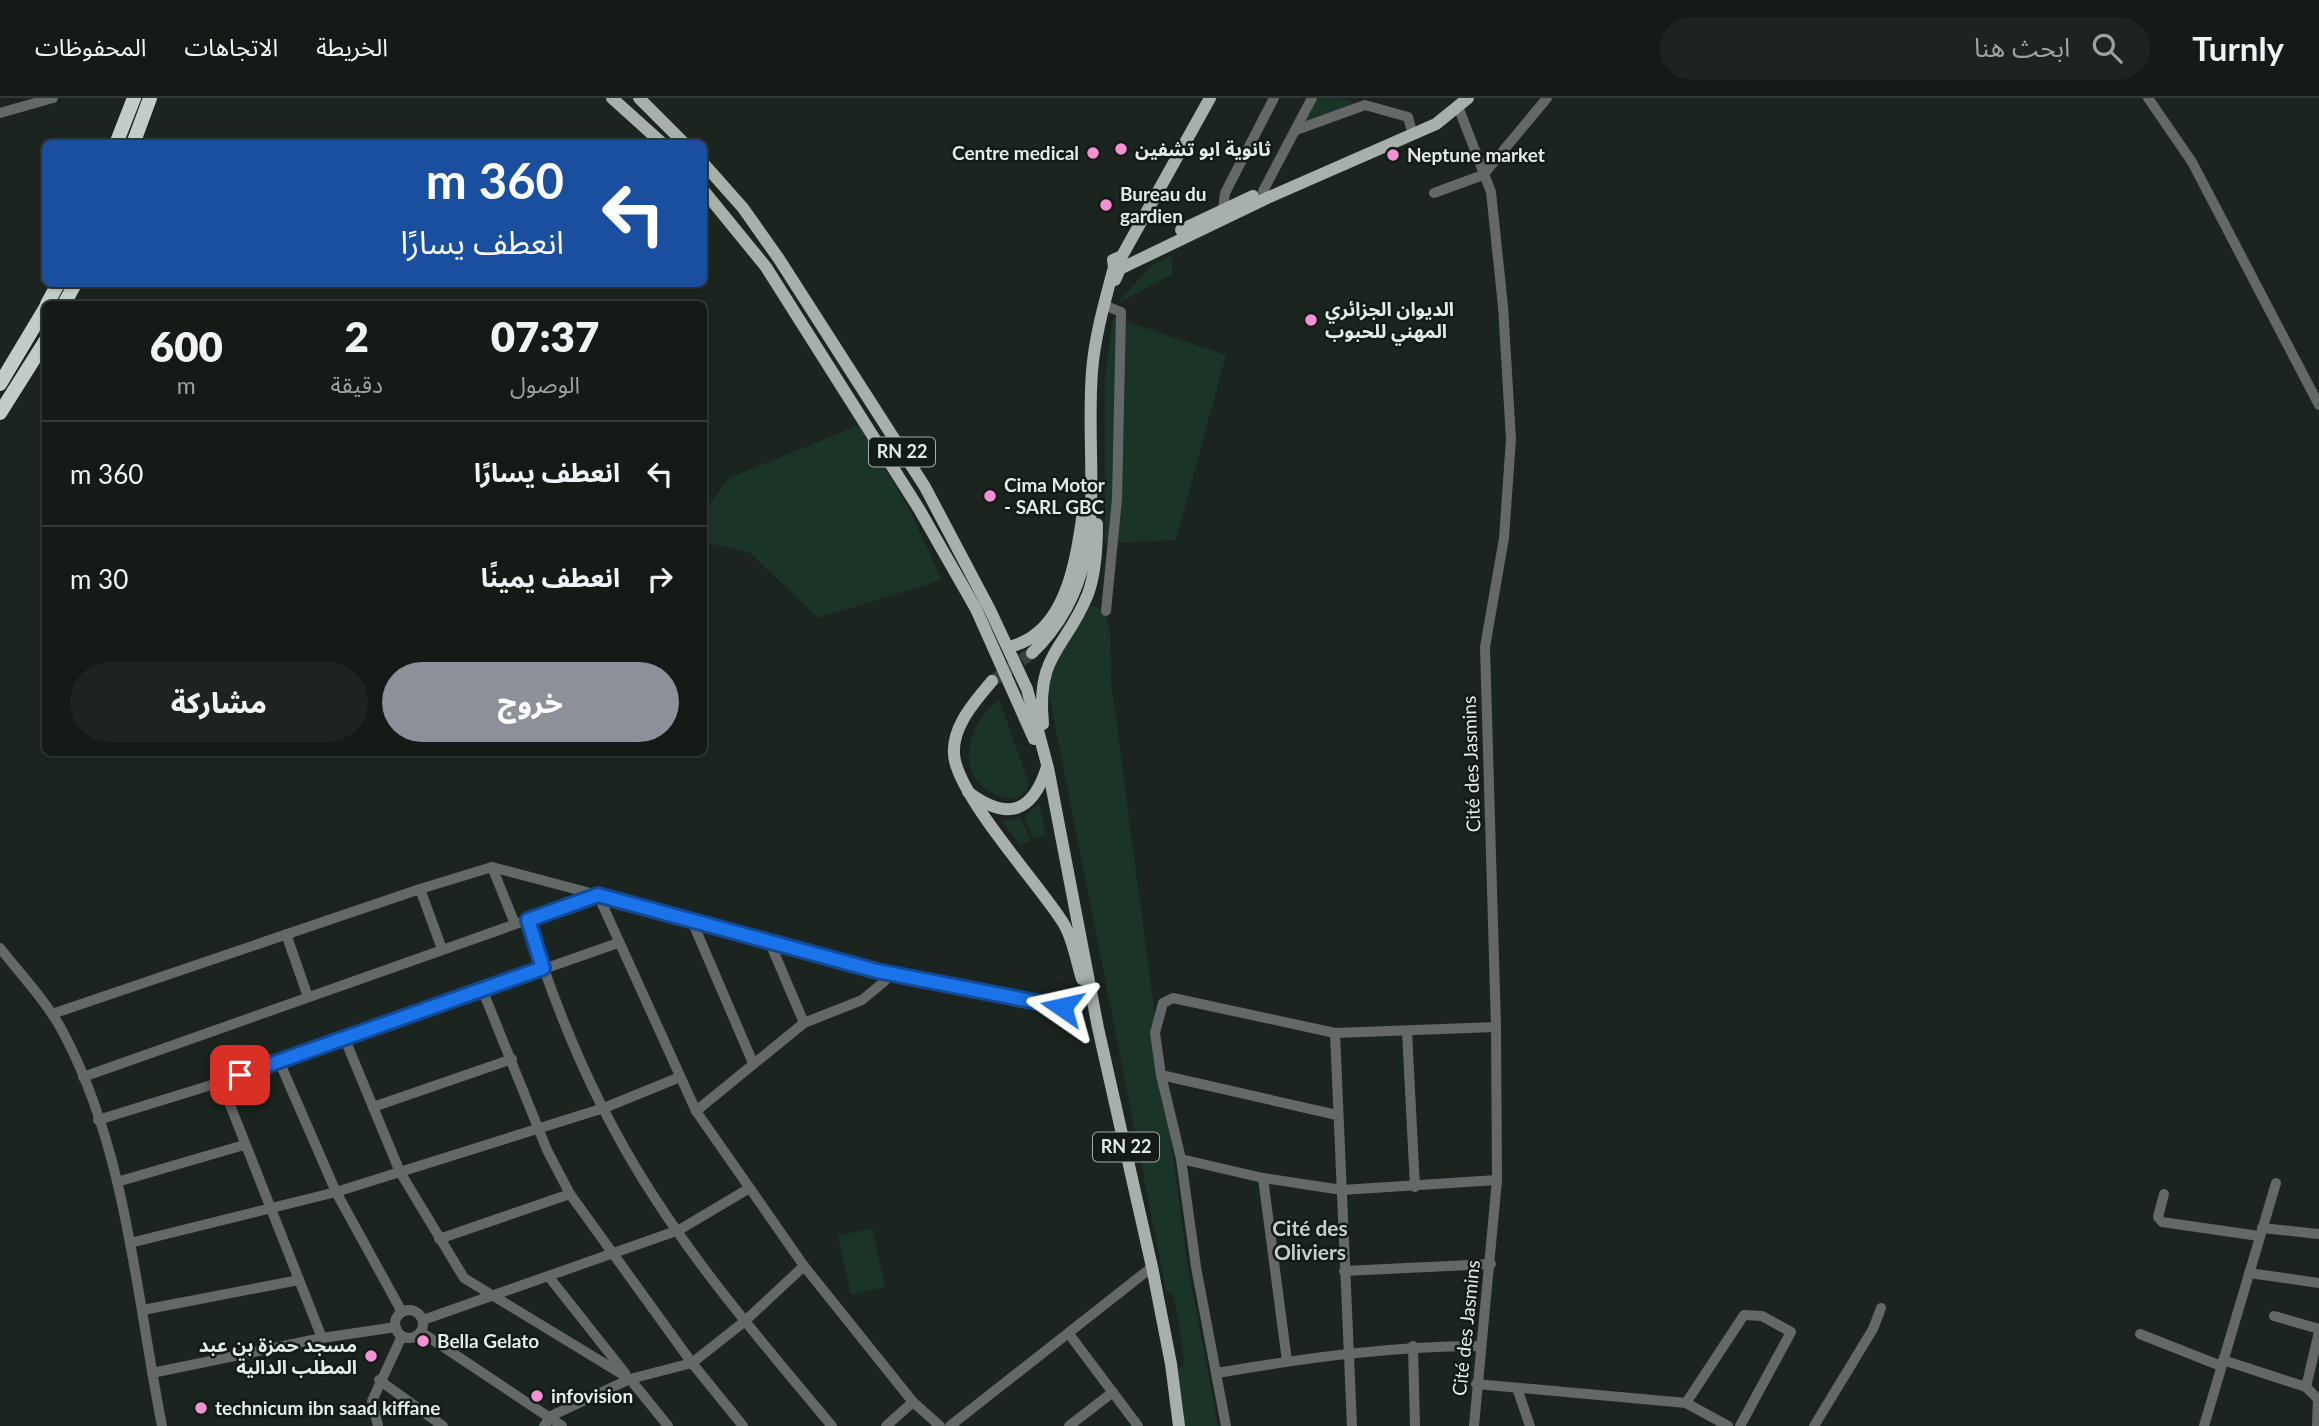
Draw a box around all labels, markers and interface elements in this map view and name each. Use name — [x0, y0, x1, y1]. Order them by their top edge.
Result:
search box — [1660, 17, 2150, 80]
text: Turnly — [2192, 28, 2284, 68]
icon: search — [2088, 29, 2126, 67]
text: ابحث هنا — [1974, 31, 2070, 63]
text: المحفوظات — [35, 32, 146, 61]
text: الاتجاهات — [184, 32, 278, 61]
text: الخريطة — [316, 32, 388, 61]
place label: ثانوية ابو تشفين — [1135, 137, 1271, 160]
place label: Centre medical — [952, 141, 1079, 164]
marker: ثانوية ابو تشفين — [1113, 141, 1129, 157]
place label: Neptune market — [1407, 143, 1545, 166]
marker: Centre medical — [1085, 145, 1101, 161]
marker: Neptune market — [1385, 147, 1401, 163]
text: 360 m — [426, 151, 564, 209]
icon: left — [588, 168, 679, 259]
place label: Bureau du gardien — [1120, 182, 1207, 227]
marker: Bureau du gardien — [1098, 197, 1114, 213]
text: انعطف يسارًا — [400, 222, 564, 261]
place label: الديوان الجزائري المهني للحبوب — [1325, 297, 1454, 346]
text: 2 — [345, 311, 369, 361]
text: 07:37 — [491, 311, 599, 361]
marker: الديوان الجزائري المهني للحبوب — [1303, 312, 1319, 328]
text: 600 — [150, 321, 223, 371]
text: دقيقة — [331, 370, 383, 398]
text: الوصول — [510, 370, 580, 398]
text: m — [177, 371, 196, 399]
road number: RN 22 — [869, 438, 935, 466]
icon: left — [641, 455, 679, 493]
text: انعطف يسارًا — [474, 456, 620, 488]
text: 360 m — [70, 458, 143, 490]
place label: Cima Motor - SARL GBC — [1004, 473, 1106, 518]
marker: Cima Motor - SARL GBC — [982, 488, 998, 504]
icon: right — [641, 560, 679, 598]
text: انعطف يمينًا — [481, 561, 620, 593]
text: 30 m — [70, 563, 128, 595]
button: مشاركة — [70, 662, 368, 742]
button: خروج — [382, 662, 679, 742]
street label: Cité des Jasmins — [1457, 695, 1484, 833]
position arrow — [1025, 970, 1099, 1044]
pin — [210, 1045, 270, 1105]
icon: arrive — [221, 1056, 259, 1094]
road number: RN 22 — [1093, 1132, 1159, 1162]
district label: Cité des Oliviers — [1272, 1215, 1348, 1264]
street label: Cité des Jasmins — [1447, 1259, 1484, 1397]
place label: Bella Gelato — [437, 1329, 539, 1352]
place label: مسجد حمزة بن عبد المطلب الدالية — [199, 1333, 357, 1378]
marker: Bella Gelato — [415, 1333, 431, 1349]
marker: مسجد حمزة بن عبد المطلب الدالية — [363, 1348, 379, 1364]
place label: infovision — [551, 1384, 633, 1407]
marker: infovision — [529, 1388, 545, 1404]
place label: technicum ibn saad kiffane — [215, 1396, 440, 1419]
marker: technicum ibn saad kiffane — [193, 1400, 209, 1416]

